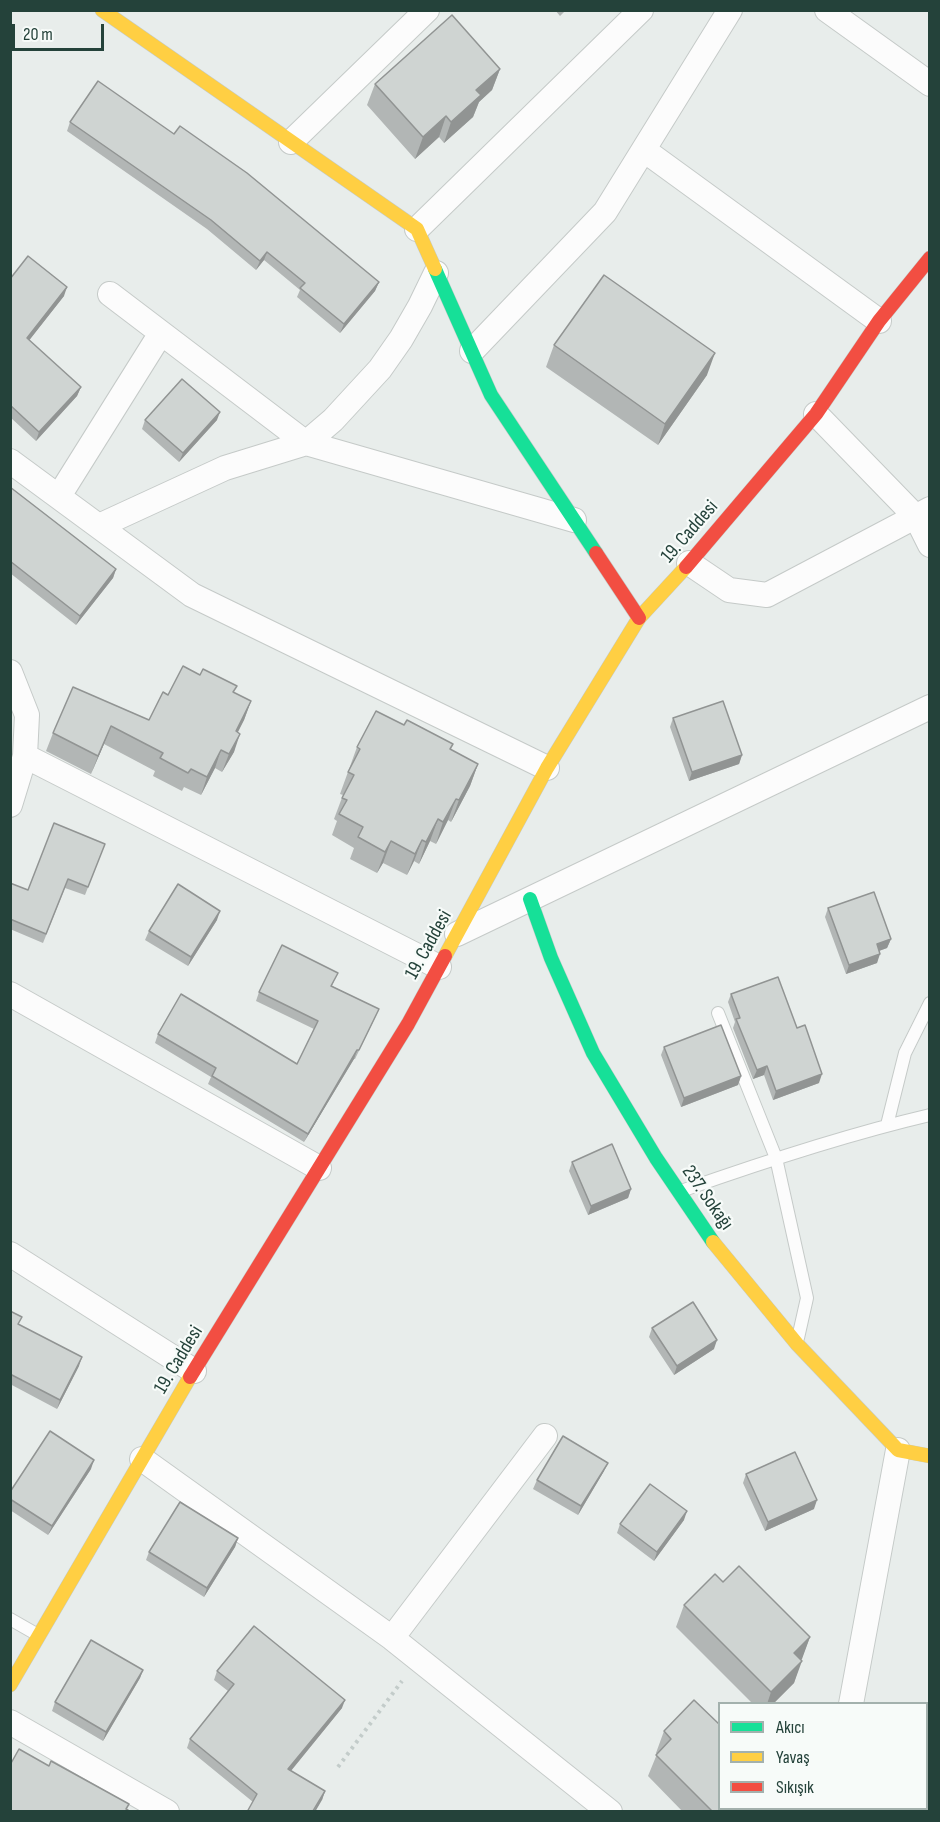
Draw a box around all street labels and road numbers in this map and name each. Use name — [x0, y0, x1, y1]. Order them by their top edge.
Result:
street label: 19. Caddesi — [656, 496, 724, 568]
street label: 19. Caddesi — [400, 906, 458, 984]
street label: 237. Sokağı — [676, 1161, 738, 1235]
street label: 19. Caddesi — [149, 1322, 209, 1398]

